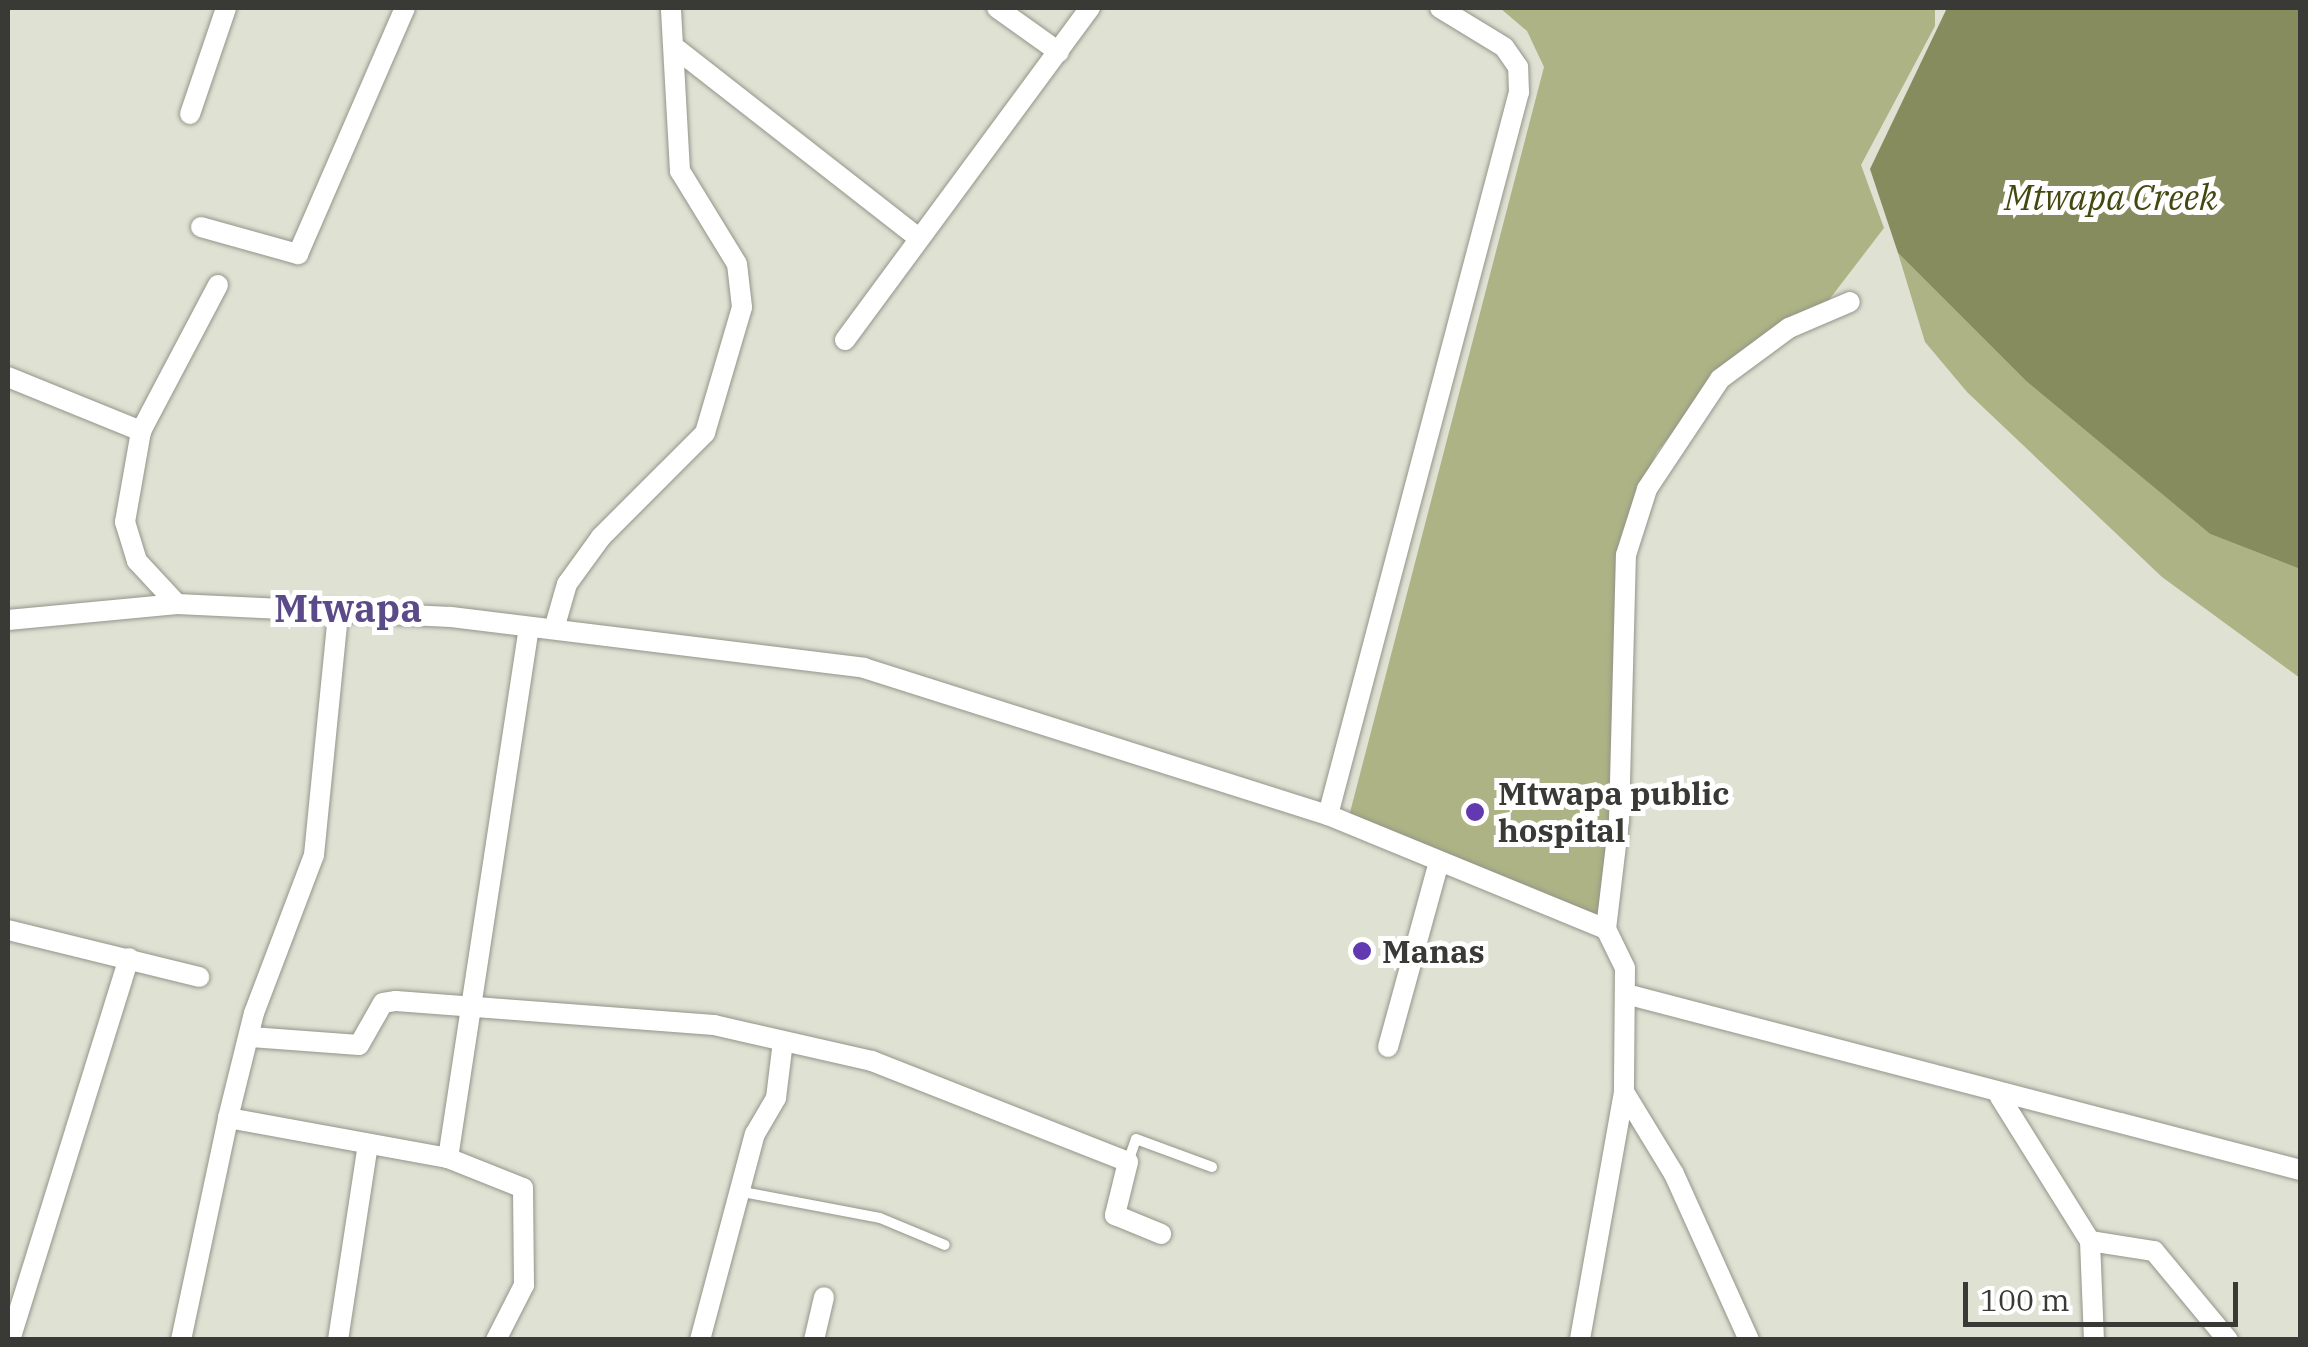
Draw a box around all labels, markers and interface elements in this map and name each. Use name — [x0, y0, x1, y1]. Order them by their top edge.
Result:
water label: Mtwapa Creek — [2004, 176, 2218, 218]
district label: Mtwapa — [274, 585, 422, 631]
place label: Mtwapa public hospital — [1498, 775, 1729, 850]
marker: Mtwapa public hospital — [1462, 799, 1488, 825]
place label: Manas — [1382, 932, 1485, 970]
marker: Manas — [1351, 940, 1373, 962]
scale bar — [1968, 1262, 2243, 1324]
text: 100 m — [1980, 1280, 2070, 1319]

